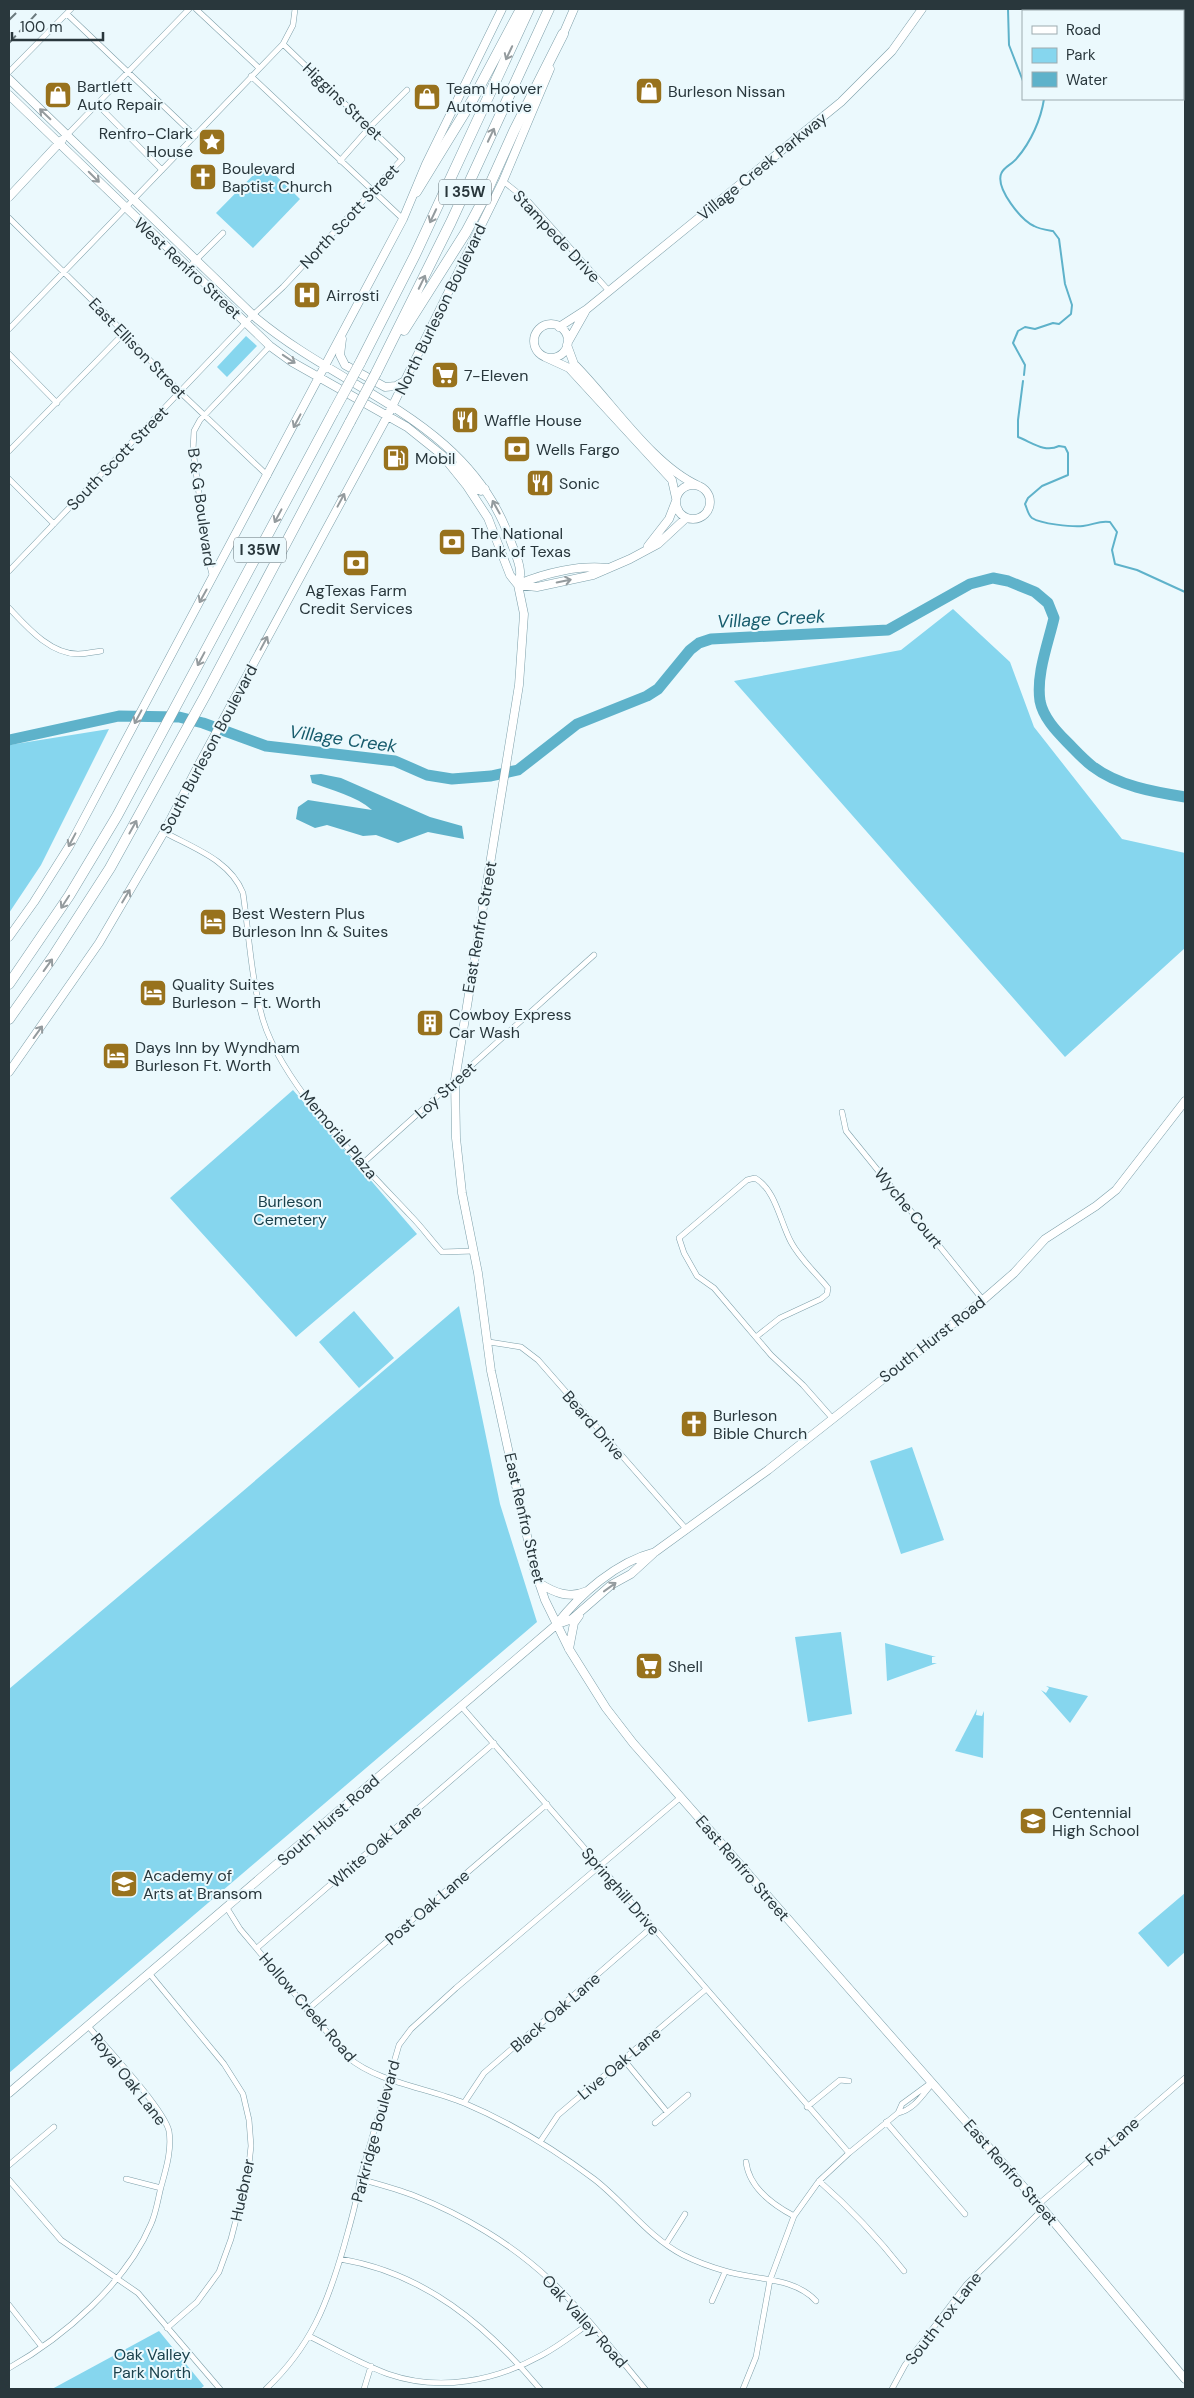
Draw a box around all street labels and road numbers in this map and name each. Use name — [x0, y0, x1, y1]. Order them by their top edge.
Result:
street label: Higgins Street — [298, 58, 387, 145]
street label: Village Creek Parkway — [693, 108, 831, 225]
street label: North Scott Street — [295, 159, 403, 273]
road number: I 35W — [439, 180, 491, 204]
street label: Stampede Drive — [508, 186, 605, 287]
street label: West Renfro Street — [130, 213, 246, 324]
street label: North Burleson Boulevard — [390, 220, 491, 398]
street label: East Ellison Street — [84, 293, 191, 403]
street label: South Scott Street — [62, 402, 173, 515]
street label: B & G Boulevard — [183, 447, 220, 568]
road number: I 35W — [234, 538, 286, 562]
street label: South Burleson Boulevard — [155, 661, 262, 838]
street label: East Renfro Street — [458, 860, 501, 995]
street label: Loy Street — [410, 1057, 480, 1123]
street label: Memorial Plaza — [295, 1085, 382, 1183]
street label: Wyche Court — [870, 1164, 947, 1253]
street label: South Hurst Road — [875, 1291, 990, 1387]
street label: Beard Drive — [558, 1386, 630, 1464]
street label: East Renfro Street — [499, 1451, 550, 1585]
street label: South Hurst Road — [273, 1770, 384, 1871]
street label: White Oak Lane — [324, 1800, 426, 1893]
street label: East Renfro Street — [691, 1811, 794, 1926]
street label: Springhill Drive — [577, 1843, 664, 1940]
street label: Post Oak Lane — [381, 1865, 474, 1950]
street label: Hollow Creek Road — [254, 1948, 361, 2066]
street label: Black Oak Lane — [506, 1968, 605, 2057]
street label: Live Oak Lane — [573, 2022, 665, 2104]
street label: Royal Oak Lane — [86, 2029, 171, 2130]
street label: Parkridge Boulevard — [346, 2058, 405, 2205]
street label: Fox Lane — [1081, 2112, 1144, 2171]
street label: East Renfro Street — [959, 2115, 1062, 2230]
street label: Huebner — [226, 2157, 259, 2223]
street label: South Fox Lane — [900, 2267, 986, 2369]
street label: Oak Valley Road — [537, 2270, 632, 2372]

